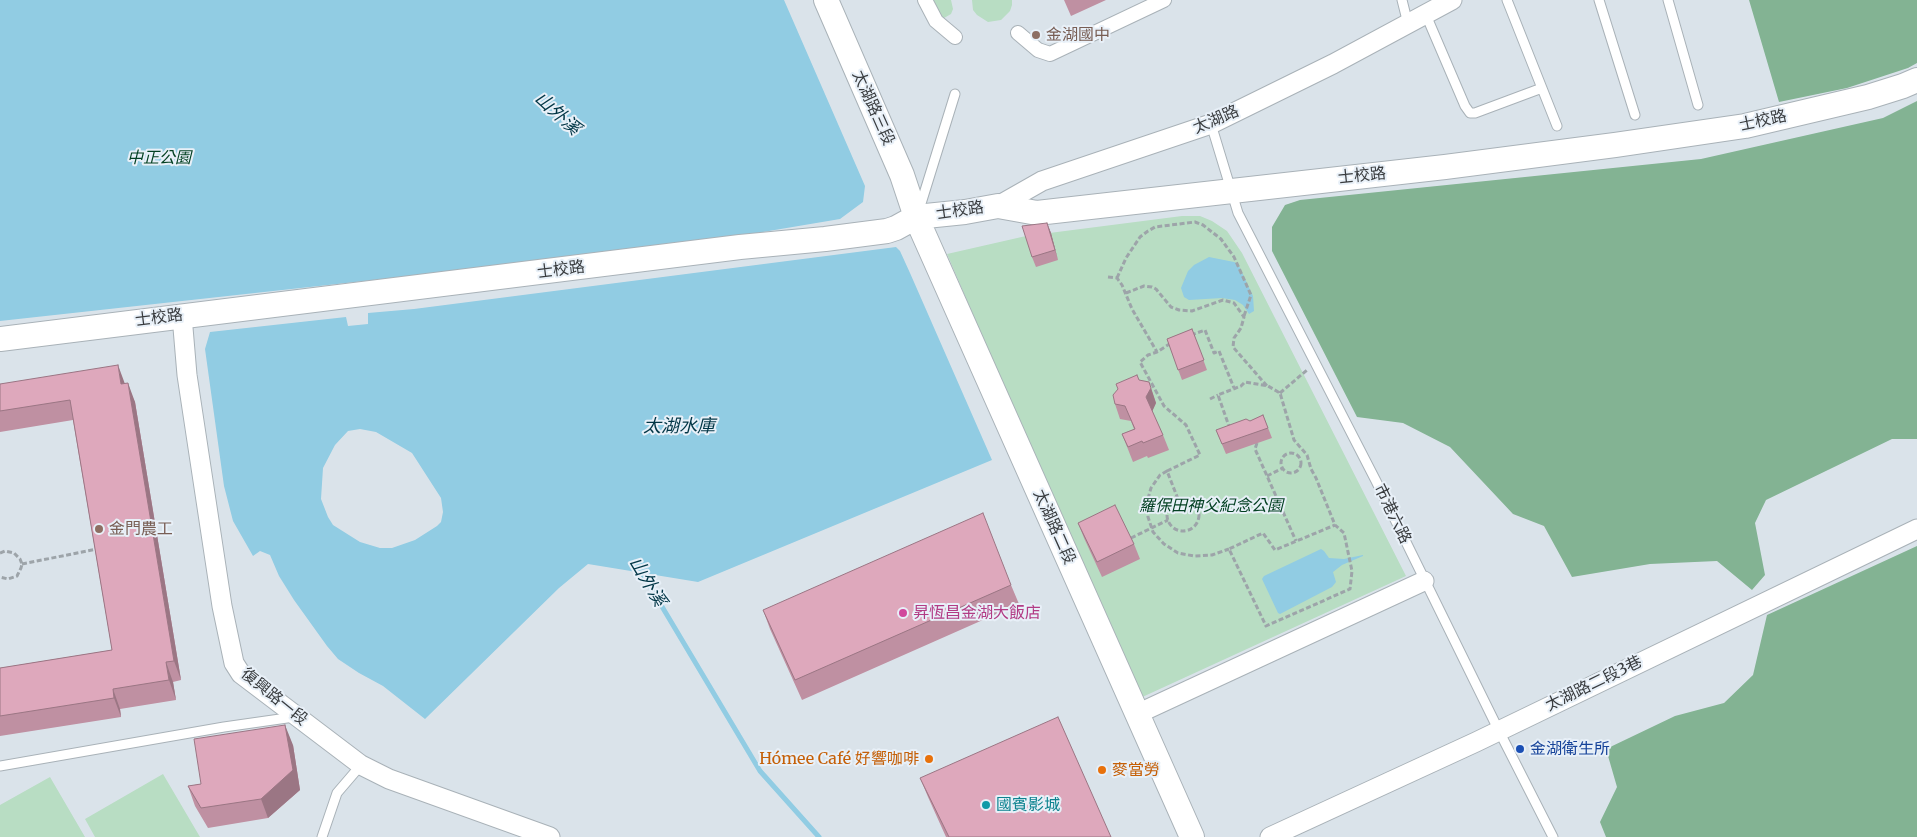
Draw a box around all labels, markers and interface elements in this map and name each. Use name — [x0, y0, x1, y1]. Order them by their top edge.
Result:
place label: 金湖國中 — [1046, 25, 1110, 45]
marker: 金湖國中 — [1030, 29, 1042, 41]
street label: 太湖路三段 — [848, 68, 898, 148]
water label: 山外溪 — [530, 88, 584, 140]
street label: 太湖路 — [1190, 102, 1242, 138]
street label: 士校路 — [1738, 107, 1788, 135]
park label: 中正公園 — [127, 148, 191, 168]
street label: 士校路 — [1337, 164, 1387, 188]
street label: 士校路 — [935, 198, 985, 224]
street label: 士校路 — [536, 258, 586, 282]
street label: 士校路 — [134, 306, 184, 330]
water label: 太湖水庫 — [643, 416, 715, 438]
street label: 市港六路 — [1369, 481, 1415, 547]
street label: 太湖路二段 — [1029, 487, 1079, 567]
park label: 羅保田神父紀念公園 — [1139, 496, 1283, 516]
place label: 金門農工 — [109, 519, 173, 539]
marker: 金門農工 — [93, 523, 105, 535]
water label: 山外溪 — [624, 553, 670, 611]
place label: 昇恆昌金湖大飯店 — [913, 603, 1041, 623]
marker: 昇恆昌金湖大飯店 — [897, 607, 909, 619]
street label: 太湖路二段3巷 — [1543, 652, 1645, 716]
street label: 復興路一段 — [237, 664, 311, 730]
place label: 金湖衛生所 — [1530, 739, 1610, 759]
marker: 金湖衛生所 — [1514, 743, 1526, 755]
place label: Hómee Café 好響咖啡 — [759, 749, 919, 769]
marker: Hómee Café 好響咖啡 — [923, 753, 935, 765]
place label: 麥當勞 — [1112, 760, 1160, 780]
marker: 麥當勞 — [1096, 764, 1108, 776]
place label: 國賓影城 — [996, 795, 1060, 815]
marker: 國賓影城 — [980, 799, 992, 811]

